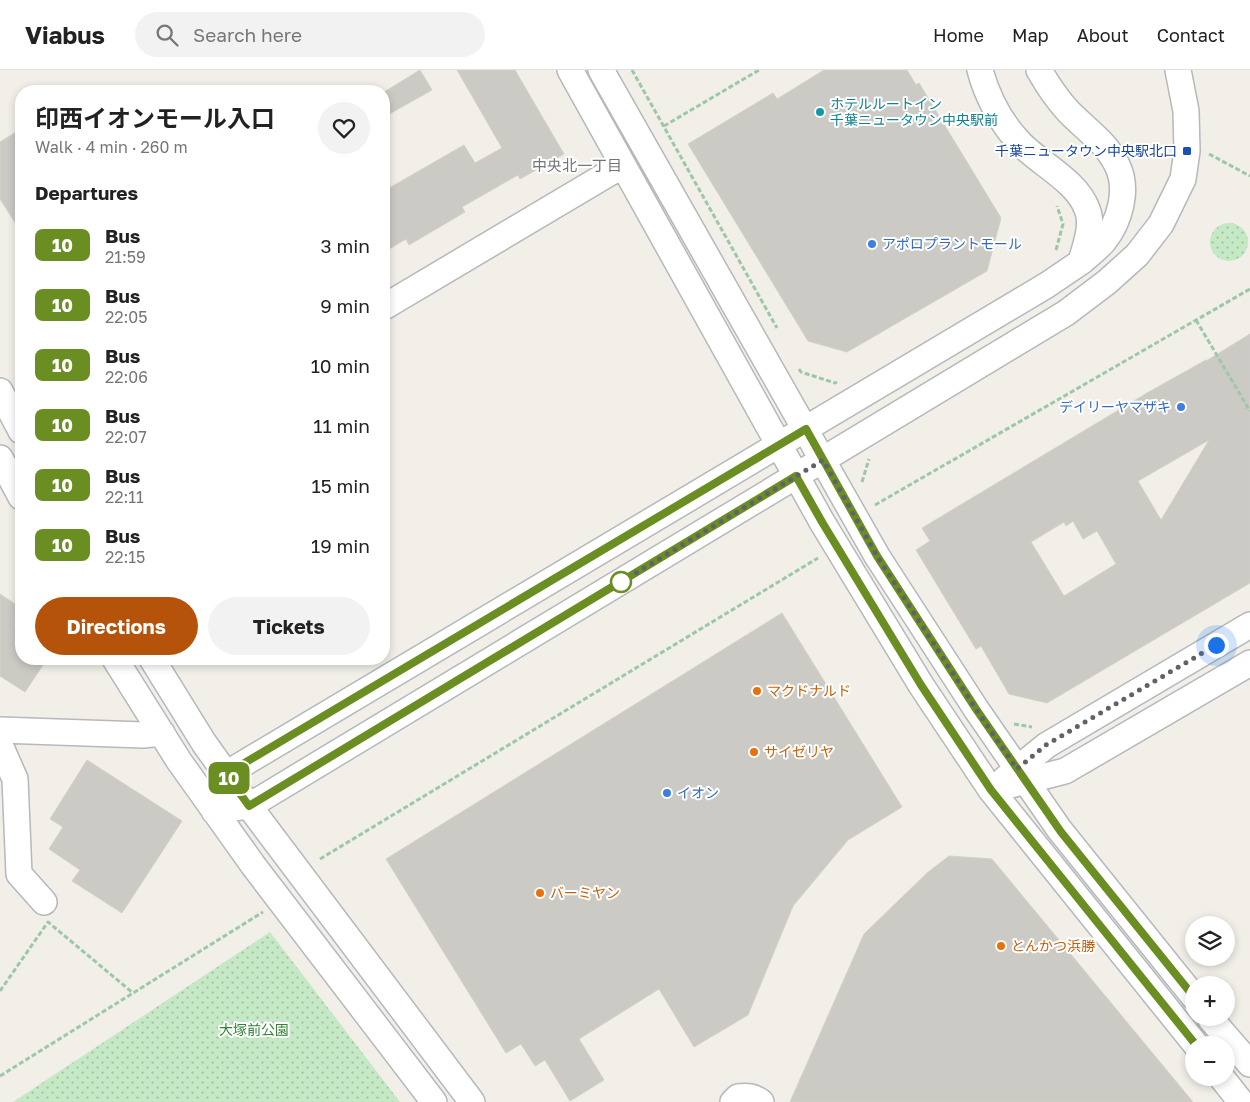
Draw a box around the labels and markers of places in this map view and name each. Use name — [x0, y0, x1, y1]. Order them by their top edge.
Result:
place label: ホテルルートイン 千葉ニュータウン中央駅前 — [830, 95, 998, 128]
marker: ホテルルートイン 千葉ニュータウン中央駅前 — [814, 106, 826, 118]
place label: 千葉ニュータウン中央駅北口 — [995, 142, 1177, 159]
marker: 千葉ニュータウン中央駅北口 — [1181, 145, 1193, 157]
place label: アポロプラントモール — [882, 235, 1022, 252]
marker: アポロプラントモール — [866, 238, 878, 250]
place label: デイリーヤマザキ — [1059, 398, 1171, 415]
marker: デイリーヤマザキ — [1175, 401, 1187, 413]
unlabelled marker — [610, 571, 632, 593]
place label: マクドナルド — [767, 682, 851, 699]
marker: マクドナルド — [751, 685, 763, 697]
place label: サイゼリヤ — [764, 743, 834, 760]
marker: サイゼリヤ — [748, 746, 760, 758]
place label: イオン — [677, 784, 719, 801]
marker: イオン — [661, 787, 673, 799]
place label: バーミヤン — [550, 884, 620, 901]
marker: バーミヤン — [534, 887, 546, 899]
place label: とんかつ浜勝 — [1011, 937, 1096, 954]
marker: とんかつ浜勝 — [995, 940, 1007, 952]

